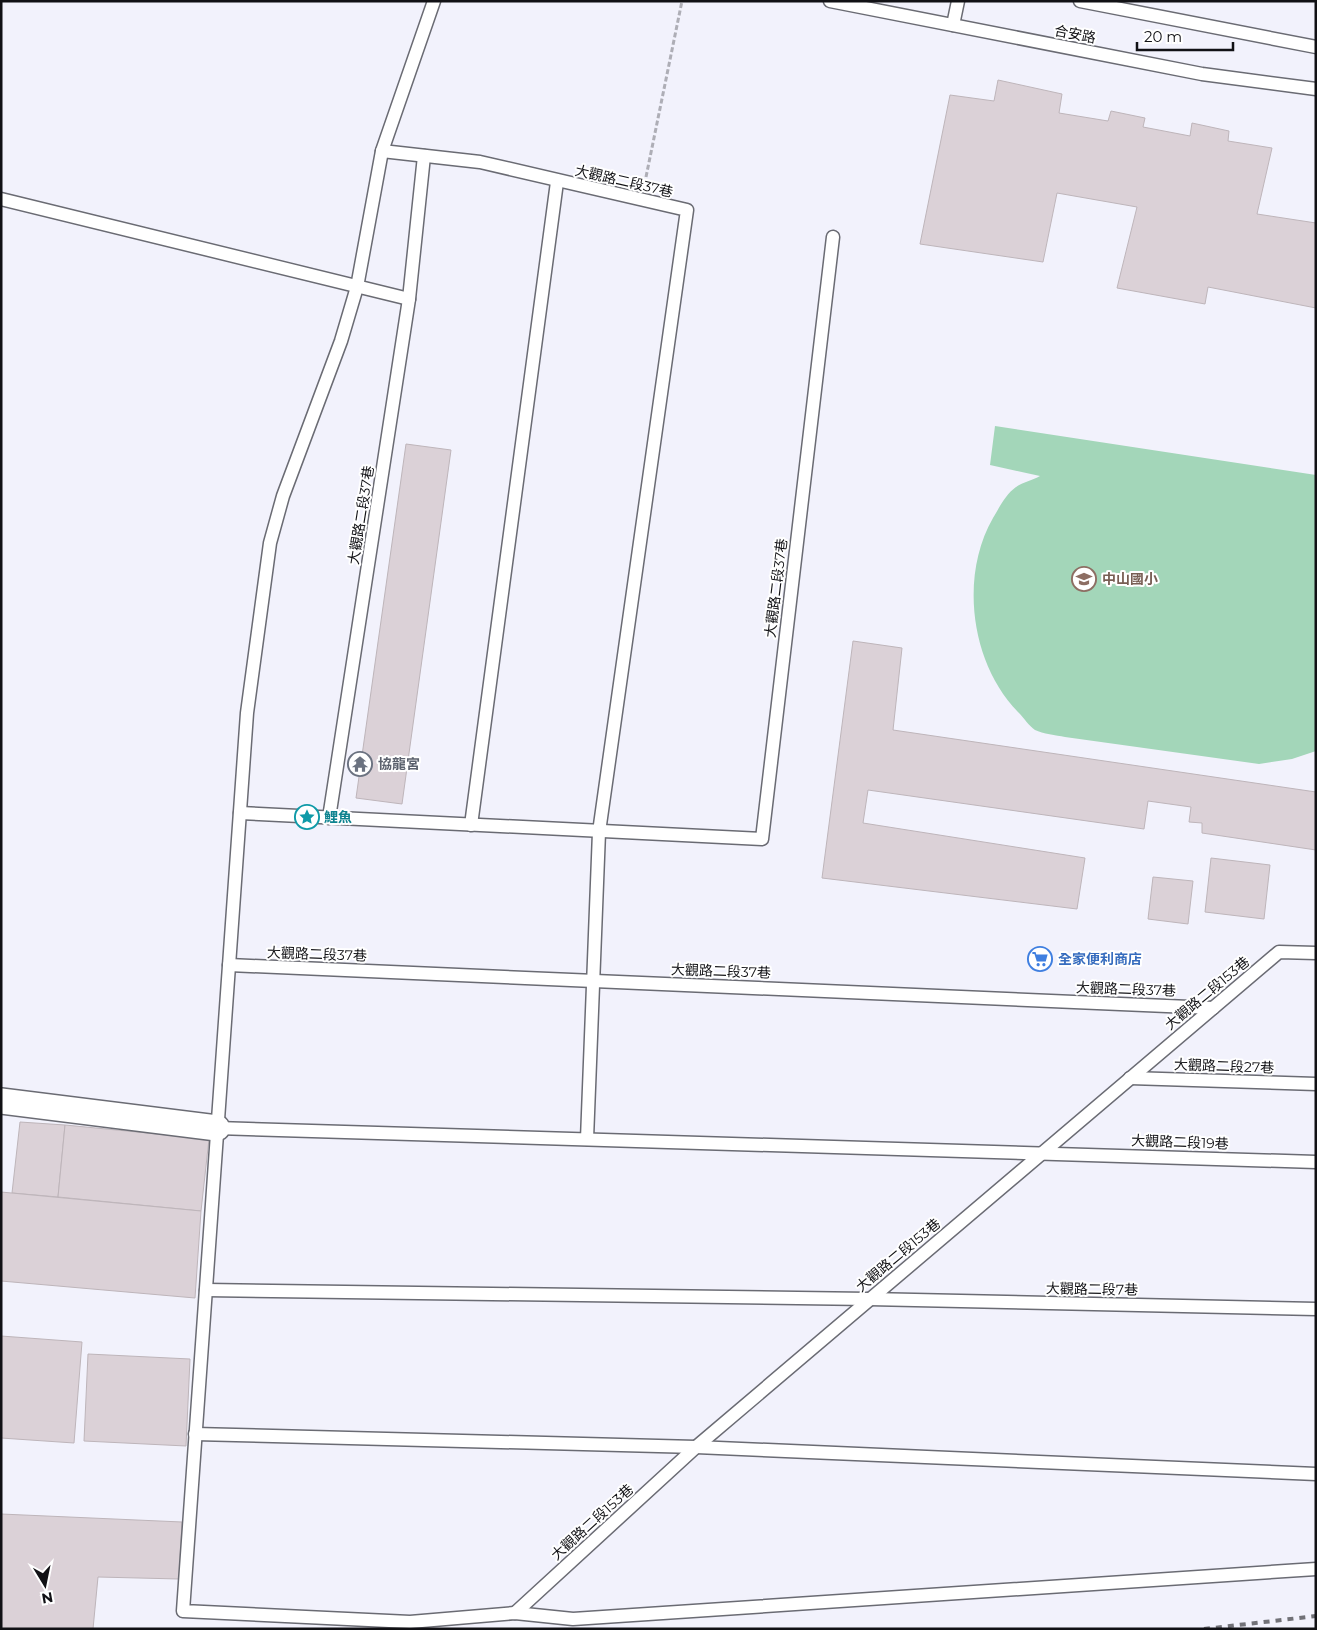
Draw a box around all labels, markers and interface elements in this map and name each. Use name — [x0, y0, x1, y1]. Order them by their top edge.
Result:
scale bar — [1137, 20, 1233, 52]
street label: 合安路 — [1053, 21, 1097, 47]
text: 20 m — [1144, 27, 1182, 46]
street label: 大觀路二段37巷 — [573, 161, 675, 201]
street label: 大觀路二段37巷 — [344, 464, 378, 566]
street label: 大觀路二段37巷 — [761, 537, 791, 639]
school or university icon: 中山國小 — [1071, 566, 1097, 592]
place label: 中山國小 — [1102, 570, 1158, 588]
temple icon: 協龍宮 — [347, 751, 373, 777]
place label: 協龍宮 — [378, 755, 420, 773]
place icon: 鯉魚 — [294, 804, 320, 830]
place label: 鯉魚 — [324, 808, 352, 826]
street label: 大觀路二段37巷 — [267, 943, 367, 965]
supermarket icon: 全家便利商店 — [1027, 946, 1053, 972]
place label: 全家便利商店 — [1058, 950, 1142, 968]
street label: 大觀路二段153巷 — [1161, 952, 1253, 1034]
street label: 大觀路二段37巷 — [671, 960, 771, 982]
street label: 大觀路二段37巷 — [1076, 978, 1176, 1000]
street label: 大觀路二段27巷 — [1174, 1055, 1274, 1077]
street label: 大觀路二段19巷 — [1131, 1131, 1229, 1153]
street label: 大觀路二段153巷 — [852, 1214, 944, 1296]
street label: 大觀路二段7巷 — [1046, 1279, 1138, 1299]
street label: 大觀路二段153巷 — [547, 1480, 637, 1564]
north arrow — [20, 1560, 70, 1610]
text: N — [40, 1588, 54, 1608]

